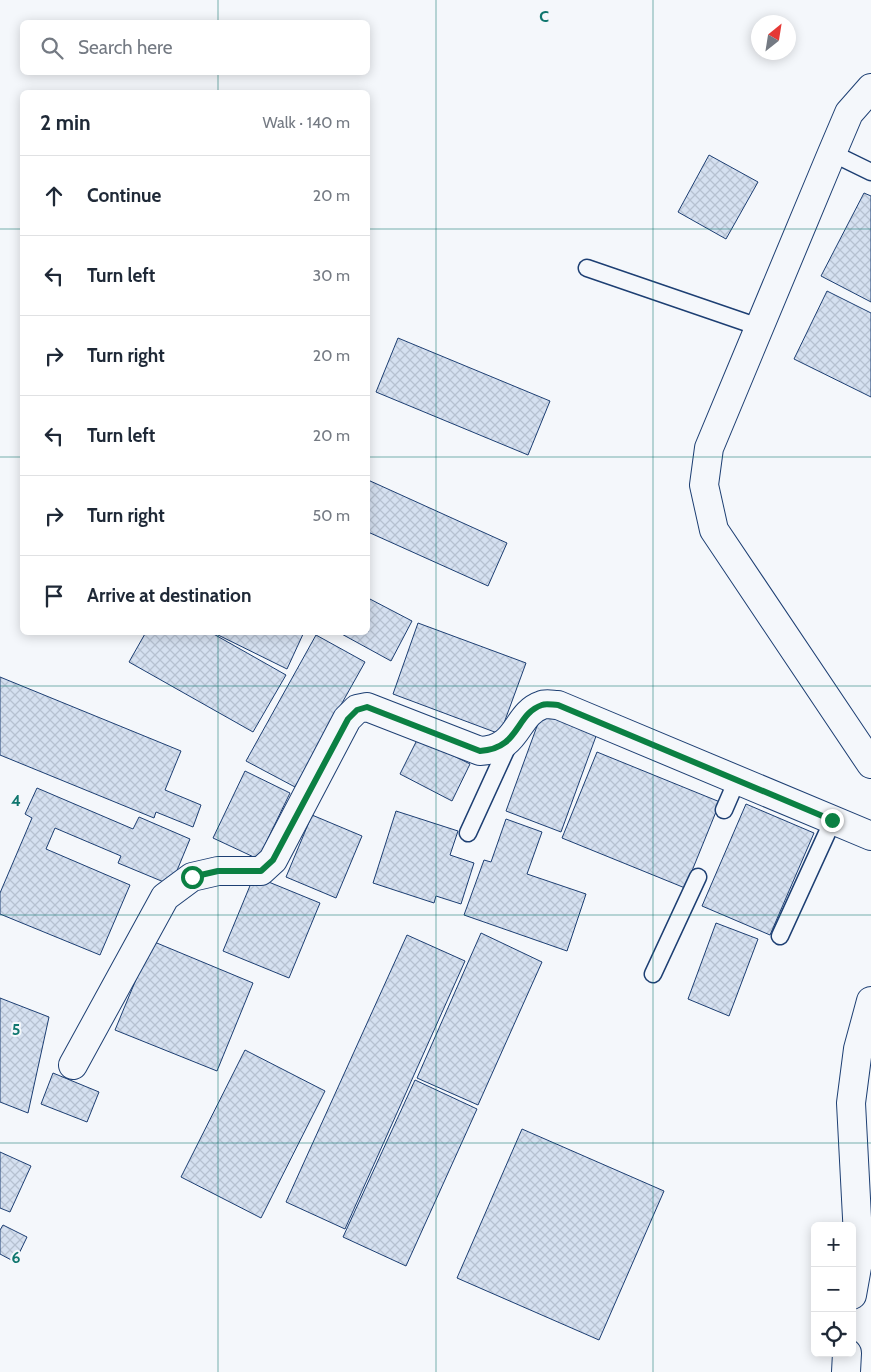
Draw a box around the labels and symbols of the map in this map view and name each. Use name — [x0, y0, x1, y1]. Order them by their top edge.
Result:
text: C — [539, 7, 549, 26]
north arrow — [751, 15, 796, 60]
text: 4 — [11, 791, 21, 810]
route end — [821, 809, 844, 832]
route start — [181, 866, 204, 889]
text: 5 — [12, 1020, 20, 1039]
text: 6 — [12, 1248, 21, 1267]

